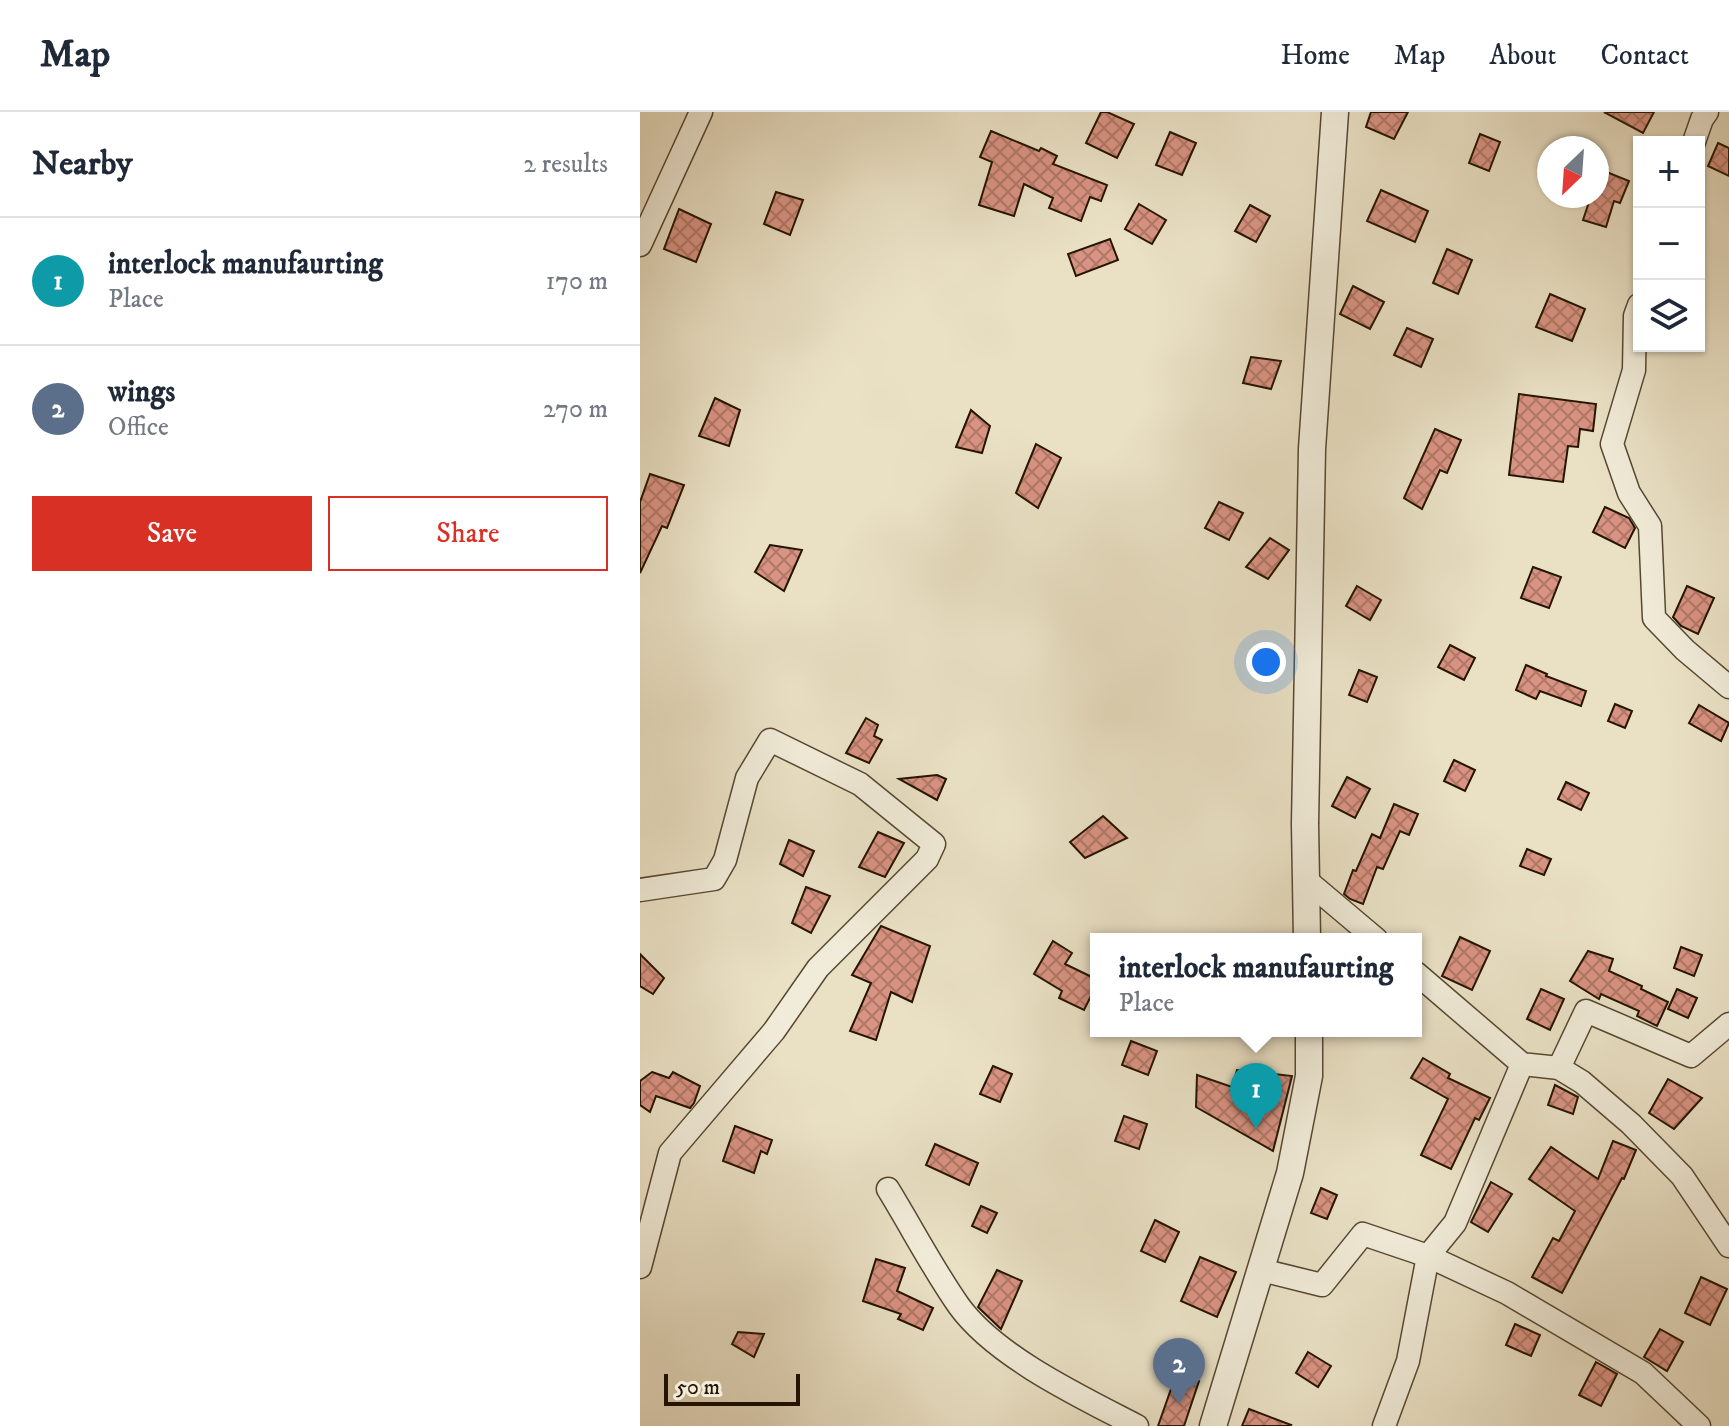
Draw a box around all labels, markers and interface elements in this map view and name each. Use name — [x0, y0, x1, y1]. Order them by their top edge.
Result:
text: Map — [40, 31, 110, 79]
text: Home — [1281, 38, 1350, 73]
text: Map — [1394, 38, 1445, 73]
text: About — [1489, 38, 1556, 73]
text: Contact — [1600, 38, 1689, 73]
north arrow — [1537, 136, 1609, 208]
map controls — [1633, 136, 1705, 352]
button: + — [1633, 136, 1705, 208]
text: Nearby — [32, 143, 133, 185]
text: 2 results — [523, 148, 608, 181]
button: − — [1633, 208, 1705, 280]
text: interlock manufaurting — [108, 246, 383, 283]
text: 1 — [53, 265, 63, 298]
text: 170 m — [546, 265, 608, 298]
button: layers — [1633, 280, 1705, 352]
text: Place — [108, 283, 164, 316]
text: wings — [108, 374, 175, 411]
text: 2 — [52, 393, 64, 426]
text: 270 m — [543, 393, 608, 426]
text: Office — [108, 411, 169, 444]
button: Save — [32, 496, 312, 571]
button: Share — [328, 496, 608, 571]
your location — [1246, 642, 1286, 682]
popup — [1090, 933, 1422, 1037]
text: interlock manufaurting — [1119, 950, 1393, 987]
text: Place — [1119, 987, 1174, 1020]
pin: 1 — [1230, 1063, 1282, 1129]
pin: 2 — [1153, 1338, 1205, 1404]
scale bar — [664, 1370, 800, 1406]
text: 50 m — [676, 1374, 720, 1401]

